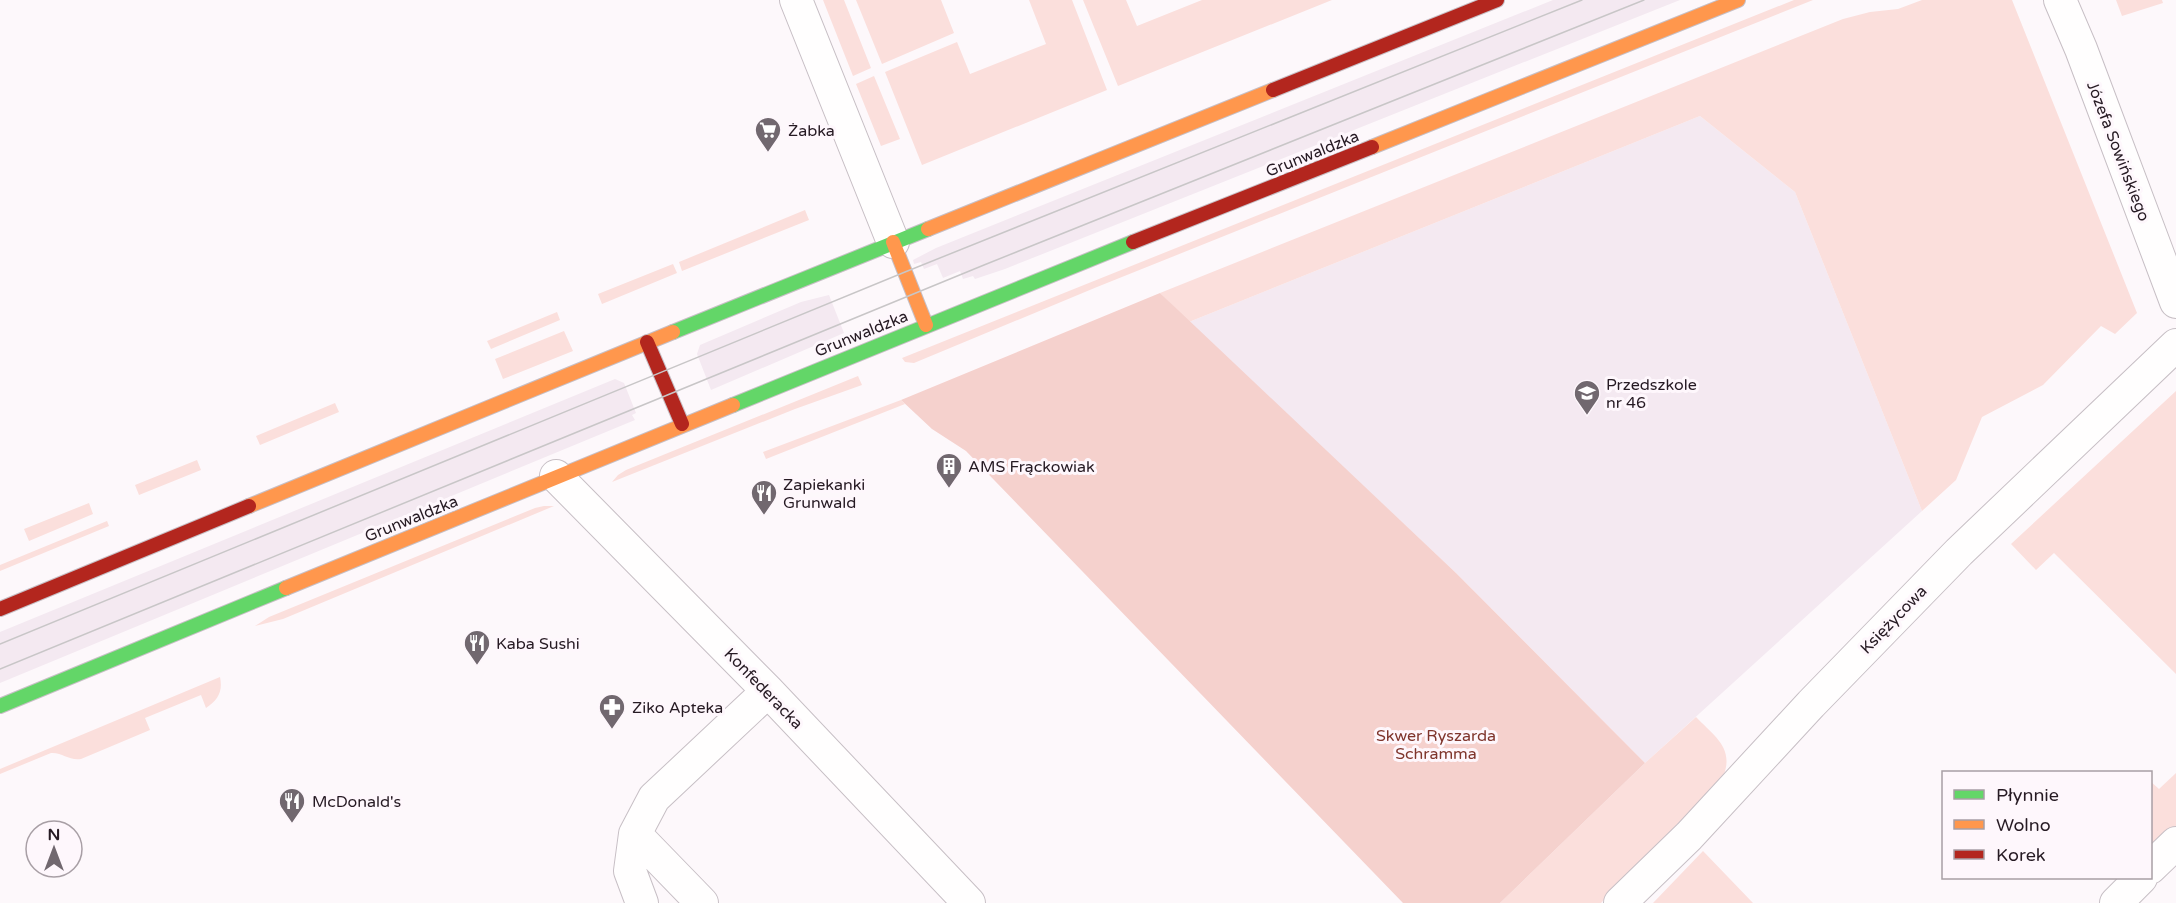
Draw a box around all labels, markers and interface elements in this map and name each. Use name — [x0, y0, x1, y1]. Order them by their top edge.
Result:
street label: Józefa Sowińskiego — [2082, 79, 2154, 224]
supermarket icon: Żabka — [753, 115, 783, 153]
place label: Żabka — [788, 121, 835, 141]
street label: Grunwaldzka — [1263, 126, 1362, 182]
street label: Grunwaldzka — [812, 306, 911, 362]
place label: Przedszkole nr 46 — [1606, 375, 1697, 413]
school or university icon: Przedszkole nr 46 — [1572, 378, 1602, 416]
building icon: AMS Frąckowiak — [934, 451, 964, 489]
place label: AMS Frąckowiak — [968, 457, 1095, 477]
place label: Zapiekanki Grunwald — [783, 475, 865, 513]
restaurant icon: Zapiekanki Grunwald — [749, 478, 779, 516]
street label: Grunwaldzka — [362, 491, 461, 547]
street label: Księżycowa — [1856, 581, 1931, 658]
restaurant icon: Kaba Sushi — [462, 628, 492, 666]
place label: Kaba Sushi — [496, 634, 580, 654]
street label: Konfederacka — [720, 644, 807, 733]
pharmacy icon: Ziko Apteka — [597, 692, 627, 730]
place label: Ziko Apteka — [632, 698, 723, 718]
park label: Skwer Ryszarda Schramma — [1376, 726, 1496, 764]
legend — [1942, 771, 2152, 879]
text: Płynnie — [1996, 784, 2059, 806]
restaurant icon: McDonald's — [277, 786, 307, 824]
place label: McDonald's — [312, 792, 401, 812]
text: Wolno — [1996, 814, 2051, 836]
north arrow — [24, 819, 84, 879]
text: N — [48, 825, 60, 845]
text: Korek — [1996, 844, 2046, 866]

